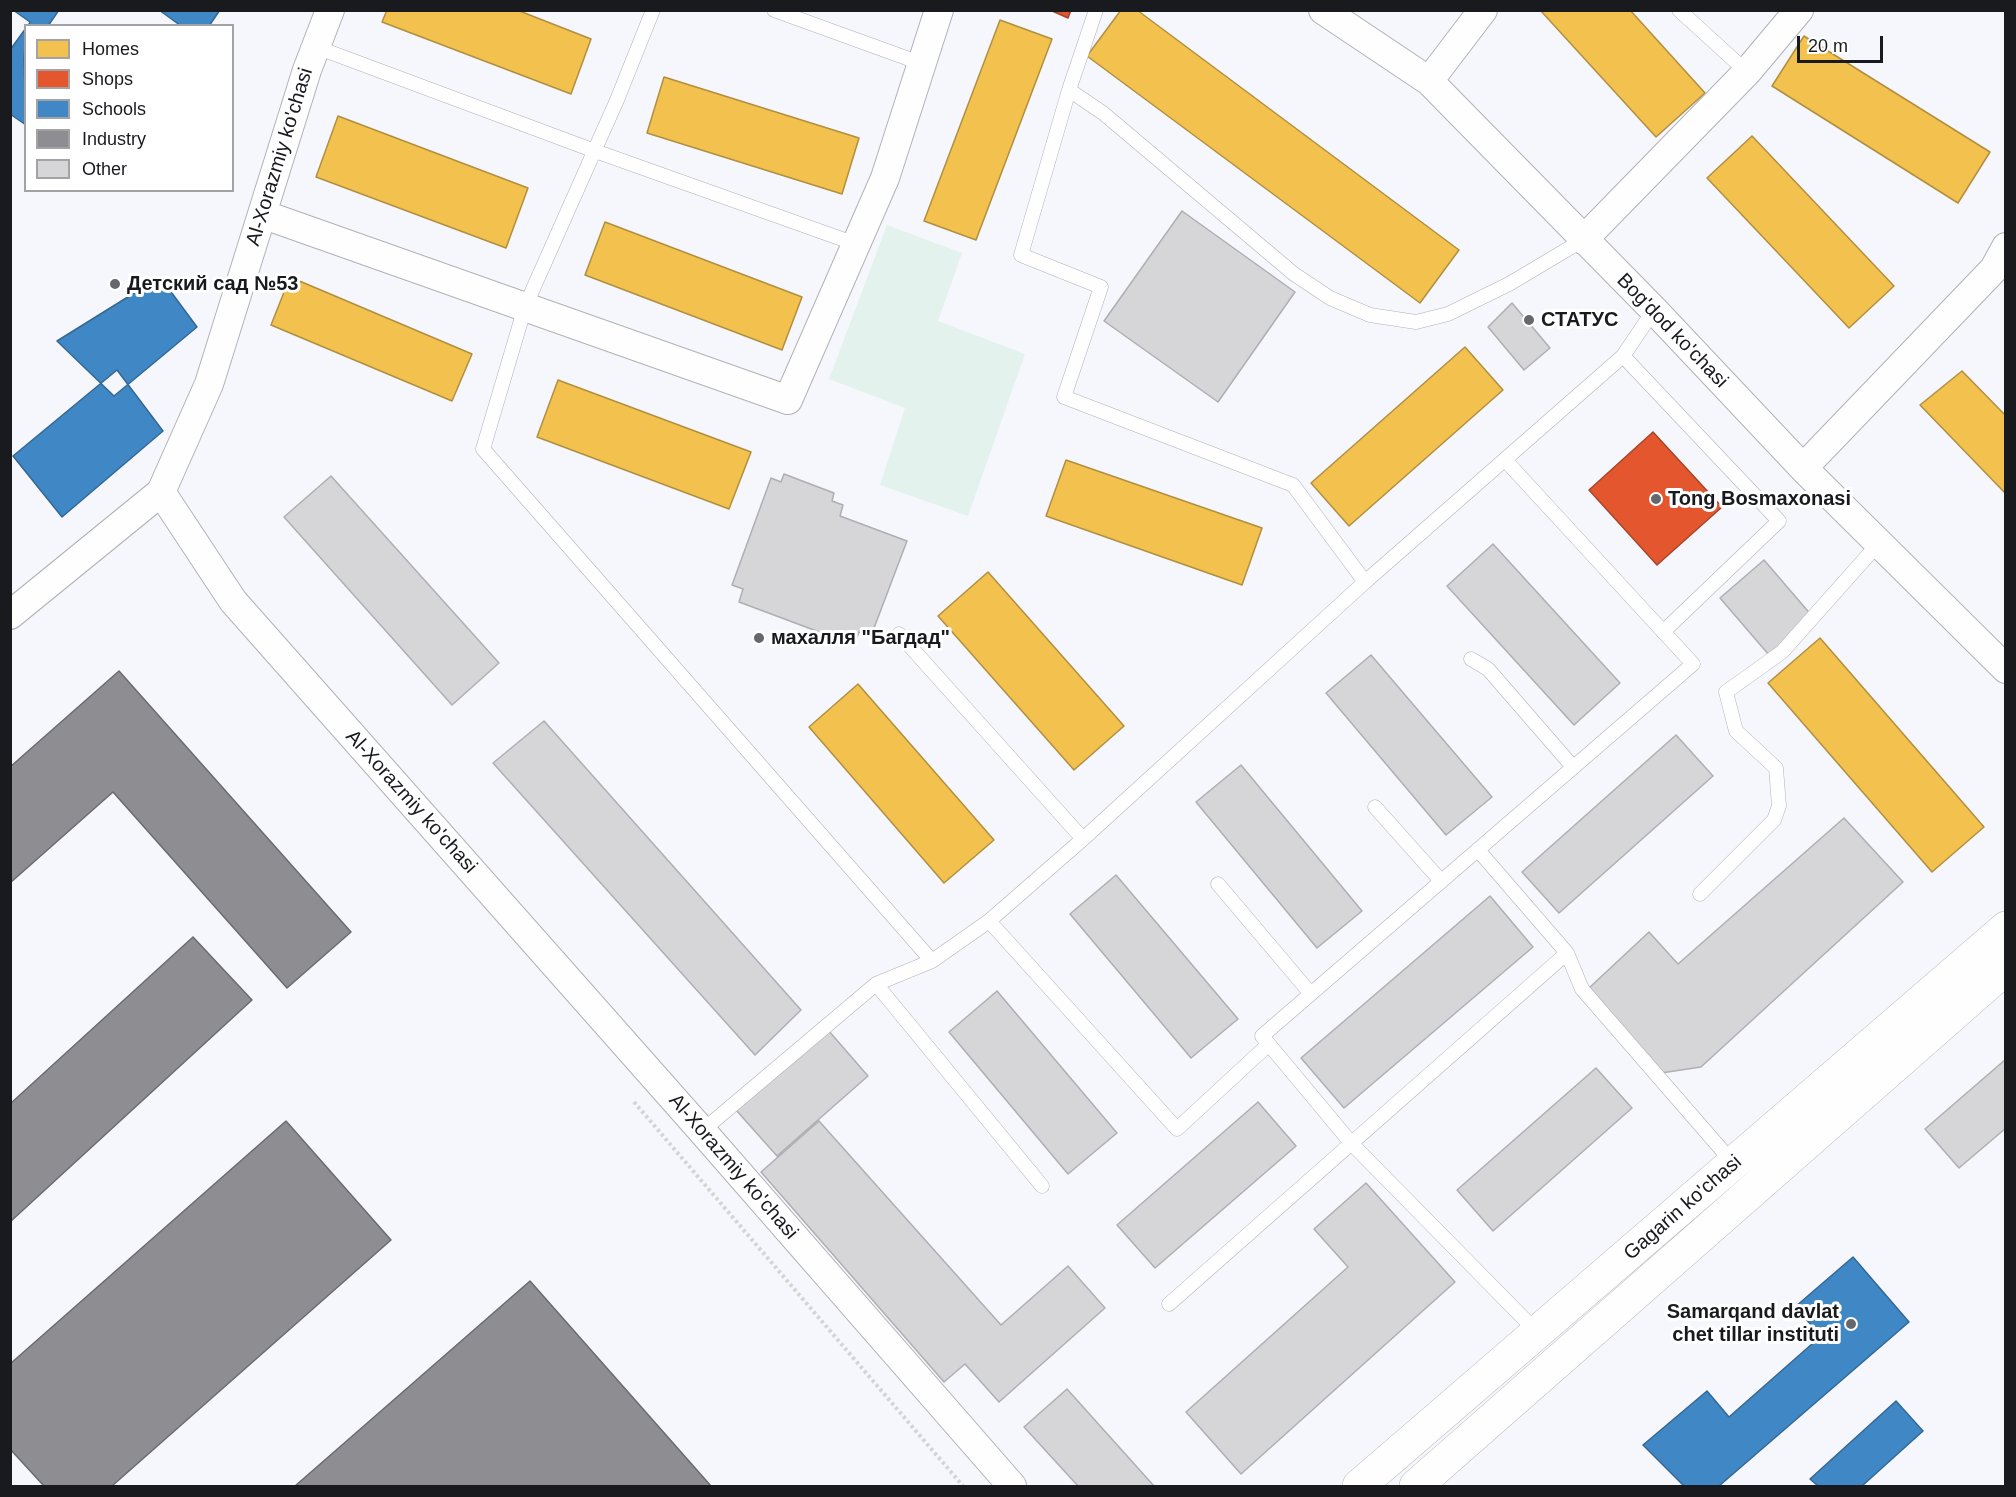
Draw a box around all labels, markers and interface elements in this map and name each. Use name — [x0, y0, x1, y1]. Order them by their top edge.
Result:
legend — [24, 24, 234, 192]
scale bar — [1800, 24, 1886, 62]
text: 20 m — [1808, 36, 1848, 56]
text: Homes — [82, 39, 139, 59]
street label: Al-Xorazmiy ko'chasi — [241, 65, 319, 249]
text: Shops — [82, 69, 133, 89]
text: Schools — [82, 99, 146, 119]
text: Industry — [82, 129, 146, 149]
text: Other — [82, 159, 127, 179]
street label: Bog'dod ko'chasi — [1611, 269, 1733, 393]
place label: Детский сад №53 — [127, 272, 298, 296]
marker: Детский сад №53 — [108, 277, 122, 291]
place label: СТАТУС — [1541, 308, 1618, 332]
marker: СТАТУС — [1522, 313, 1536, 327]
place label: Tong Bosmaxonasi — [1668, 487, 1851, 511]
marker: Tong Bosmaxonasi — [1649, 492, 1663, 506]
place label: махалля "Багдад" — [771, 626, 950, 650]
marker: махалля "Багдад" — [752, 631, 766, 645]
street label: Al-Xorazmiy ko'chasi — [340, 725, 482, 879]
street label: Al-Xorazmiy ko'chasi — [663, 1089, 803, 1245]
street label: Gagarin ko'chasi — [1619, 1150, 1747, 1266]
place label: Samarqand davlat chet tillar instituti — [1667, 1300, 1839, 1347]
marker: Samarqand davlat chet tillar instituti — [1844, 1317, 1858, 1331]

